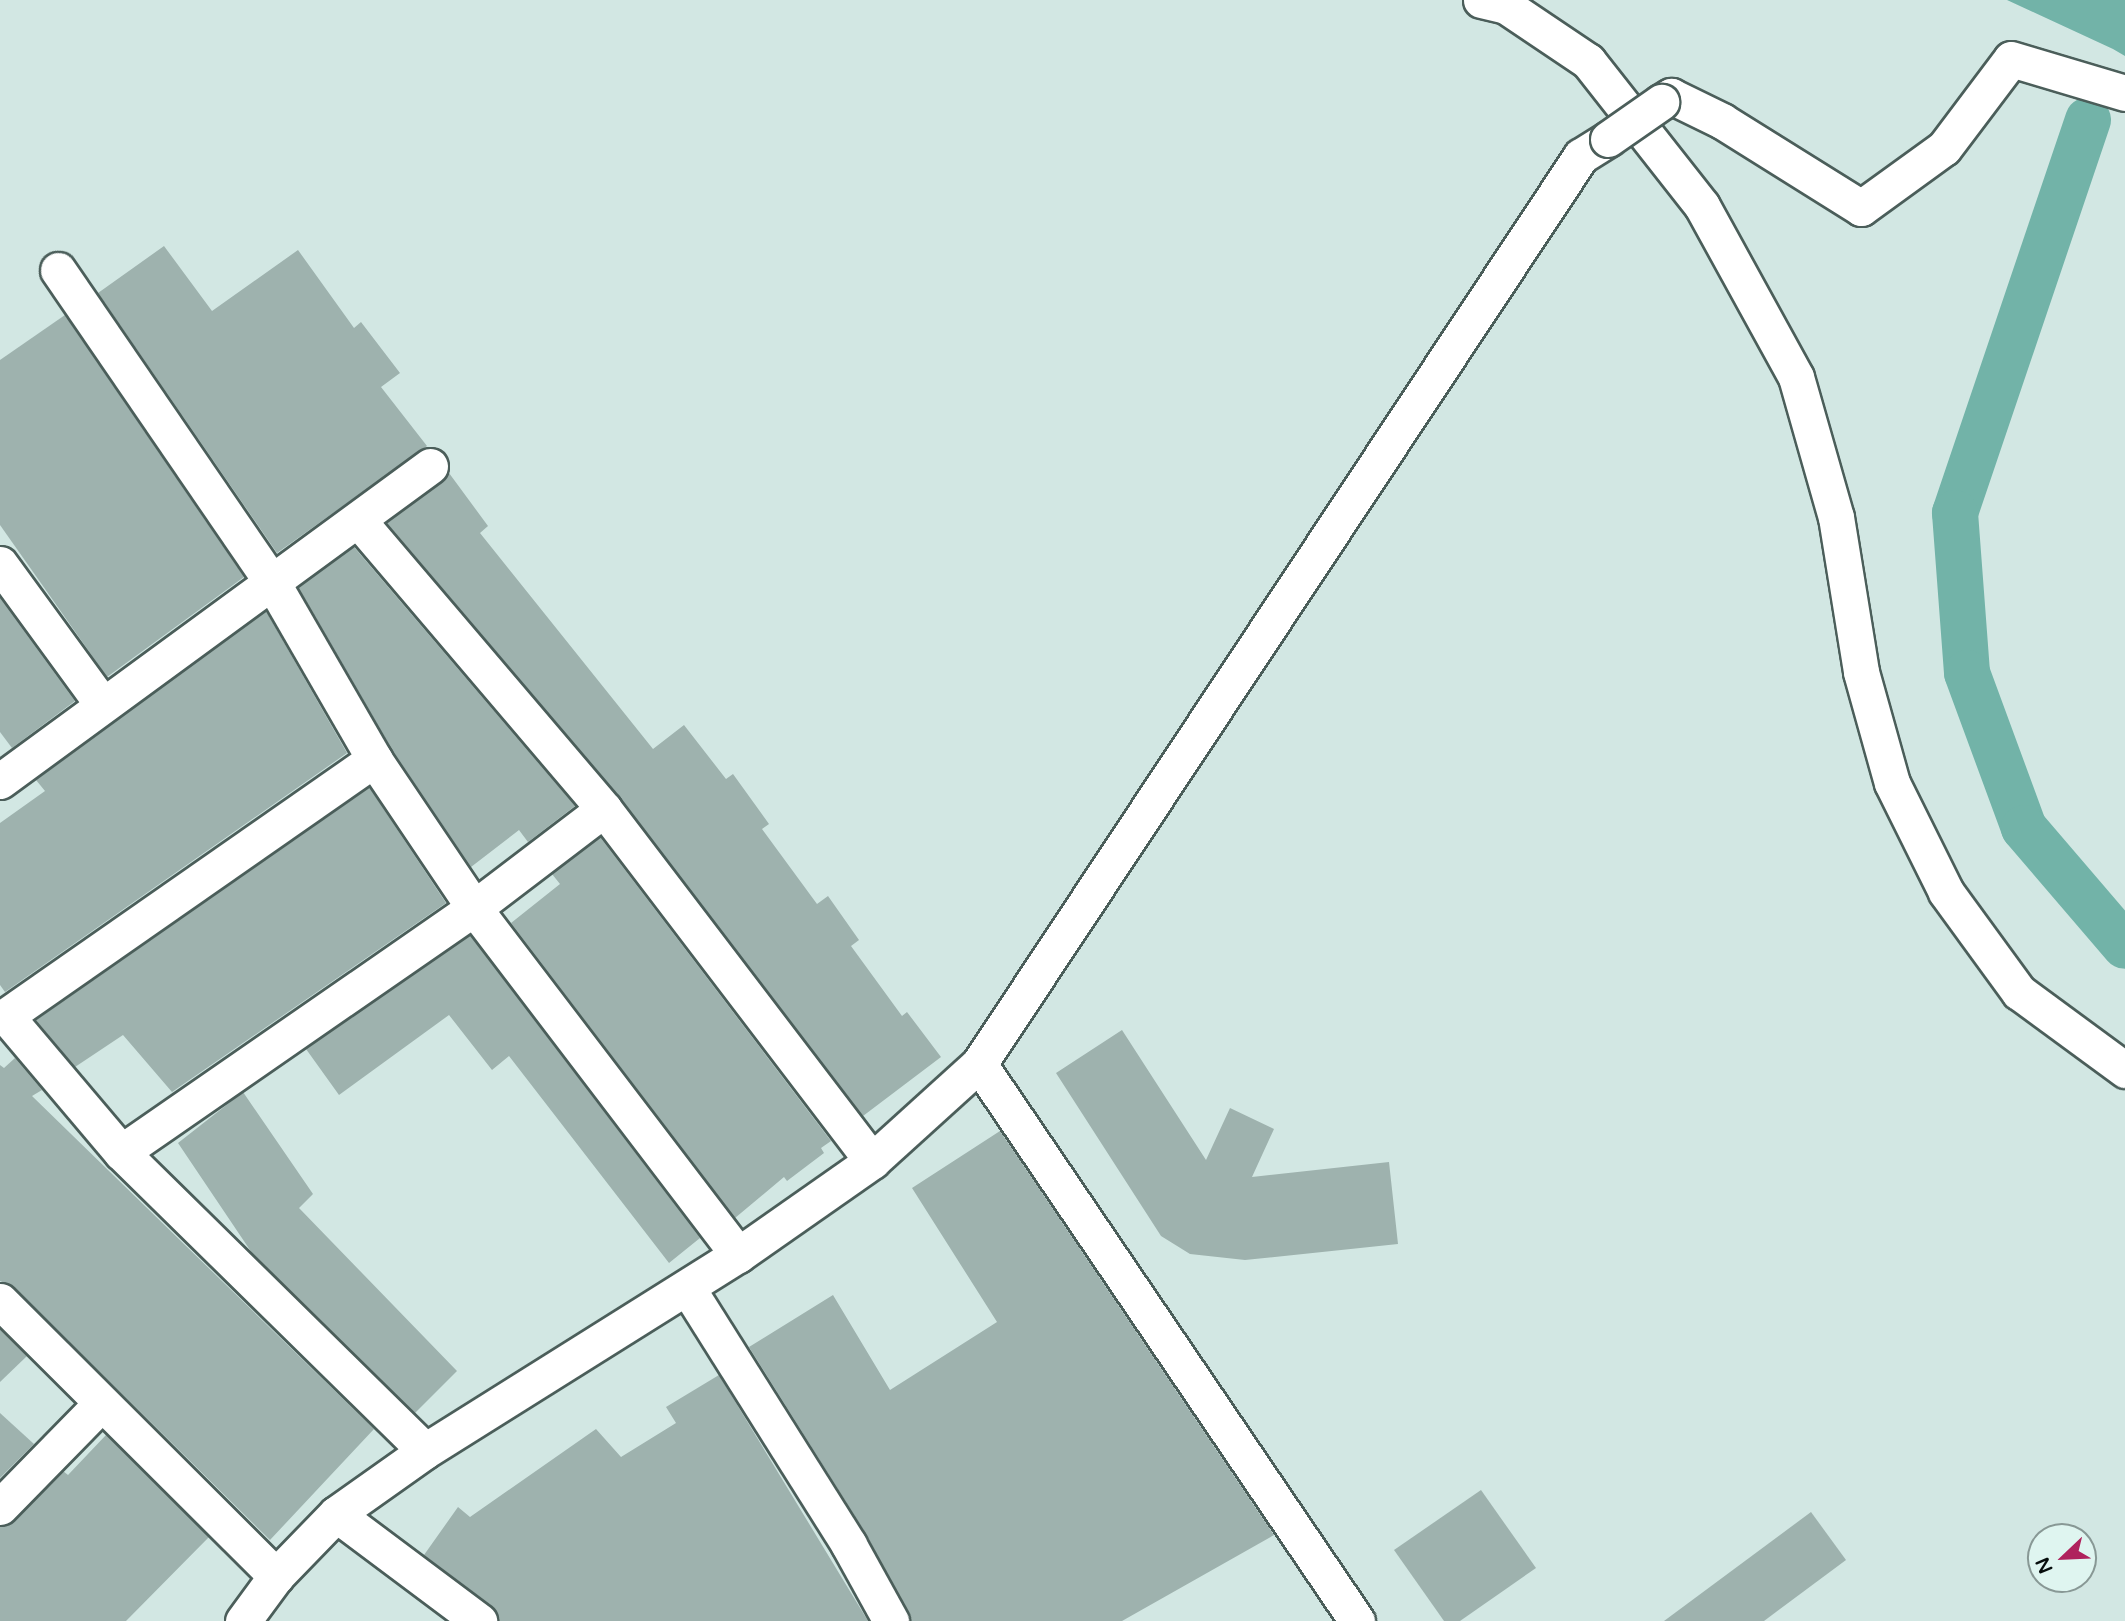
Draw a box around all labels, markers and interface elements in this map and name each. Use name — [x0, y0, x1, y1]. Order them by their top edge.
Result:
north arrow — [2027, 1523, 2097, 1593]
text: N — [2031, 1554, 2058, 1577]

